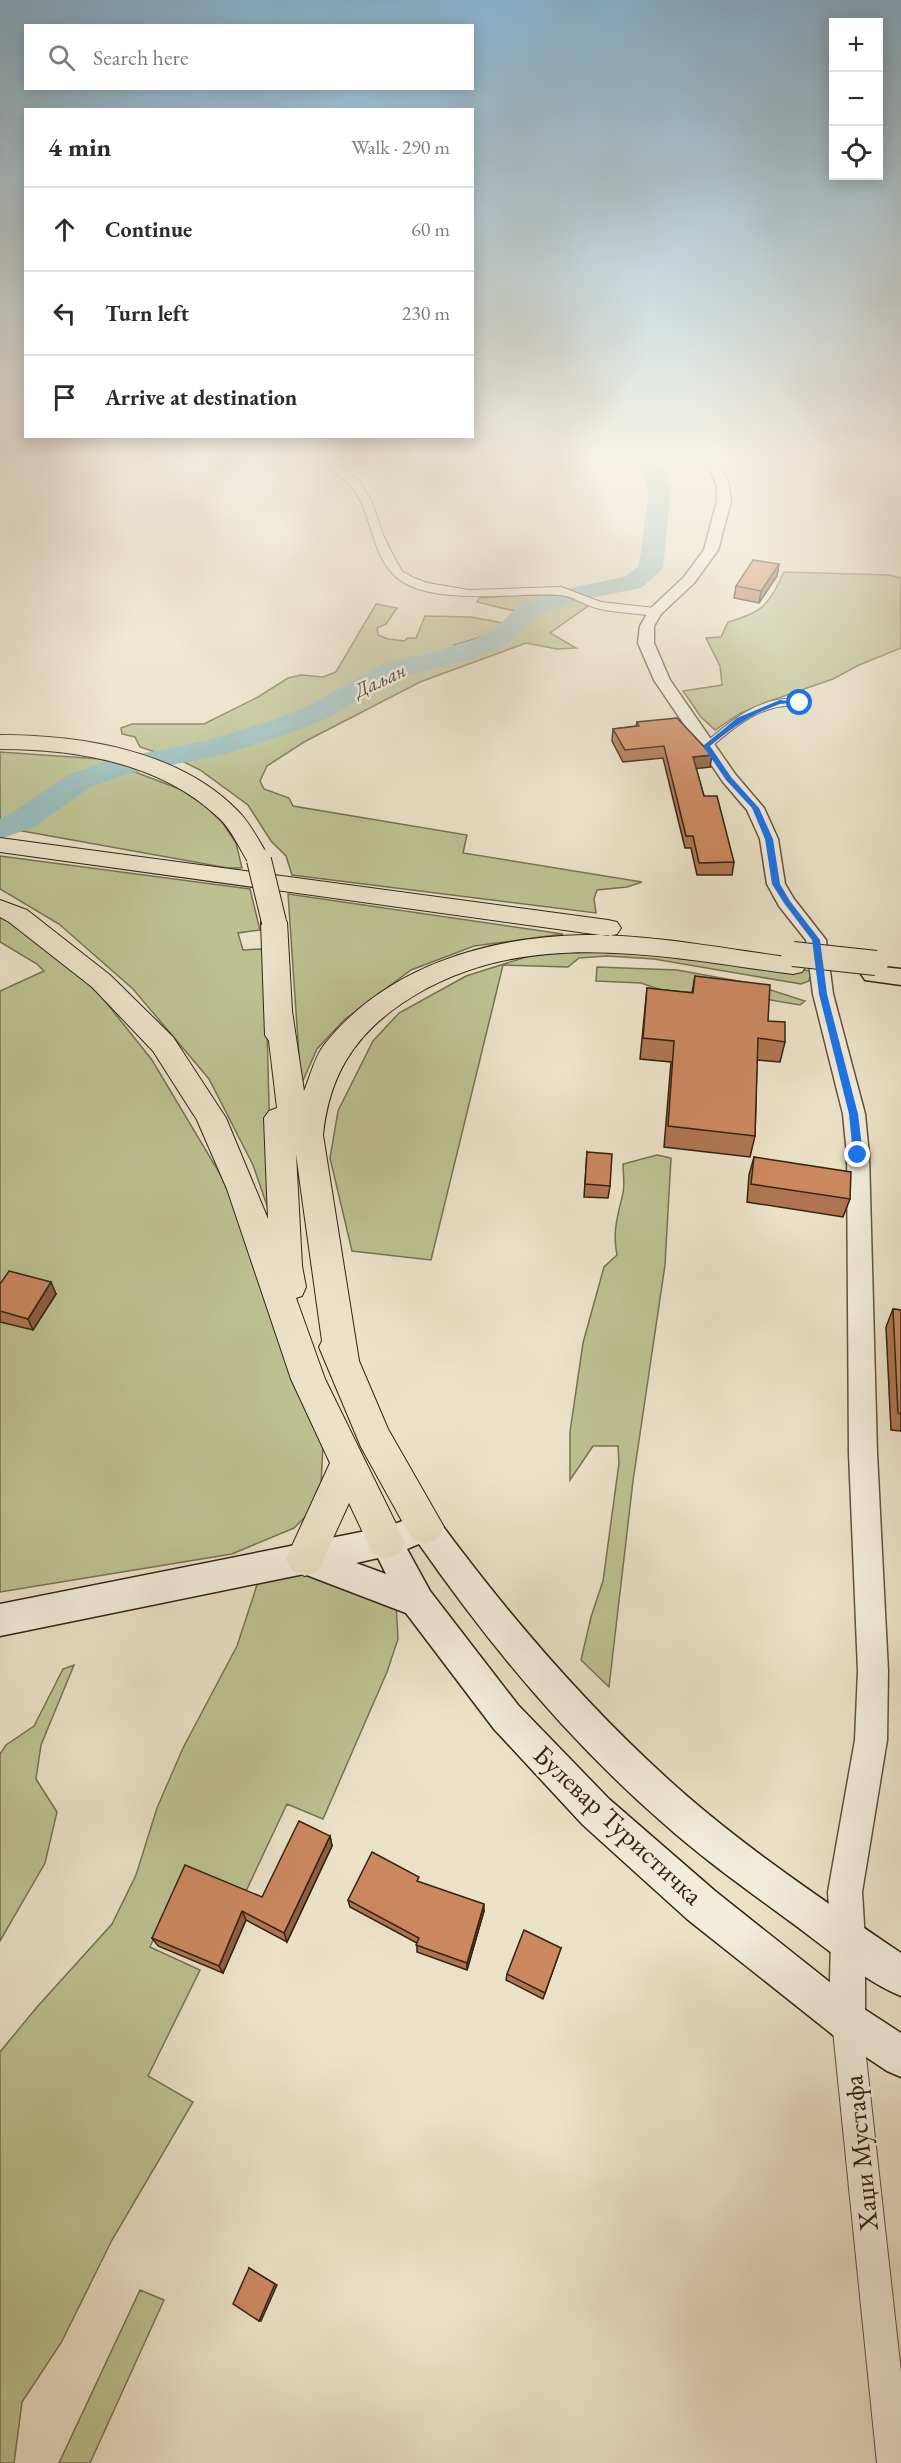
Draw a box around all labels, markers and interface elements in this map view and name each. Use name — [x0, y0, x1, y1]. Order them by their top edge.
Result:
map controls — [829, 18, 883, 180]
button: + — [829, 18, 883, 72]
search box — [24, 24, 474, 90]
icon: search — [45, 41, 78, 74]
text: Search here — [93, 43, 188, 72]
button: − — [829, 72, 883, 126]
button: locate — [829, 126, 883, 180]
text: 4 min — [48, 130, 111, 164]
text: Walk · 290 m — [351, 134, 450, 160]
icon: ahead — [48, 213, 81, 246]
text: Continue — [105, 215, 192, 244]
text: 60 m — [411, 216, 450, 242]
icon: left — [48, 297, 81, 330]
text: Turn left — [105, 299, 189, 328]
text: 230 m — [402, 300, 450, 326]
icon: arrive — [48, 381, 81, 414]
text: Arrive at destination — [105, 383, 297, 412]
water label: Даљан — [348, 657, 410, 704]
route start — [786, 689, 812, 715]
route end — [844, 1141, 870, 1167]
street label: Булевар Туристичка — [526, 1737, 711, 1912]
street label: Хаџи Мустафа — [835, 2073, 886, 2234]

